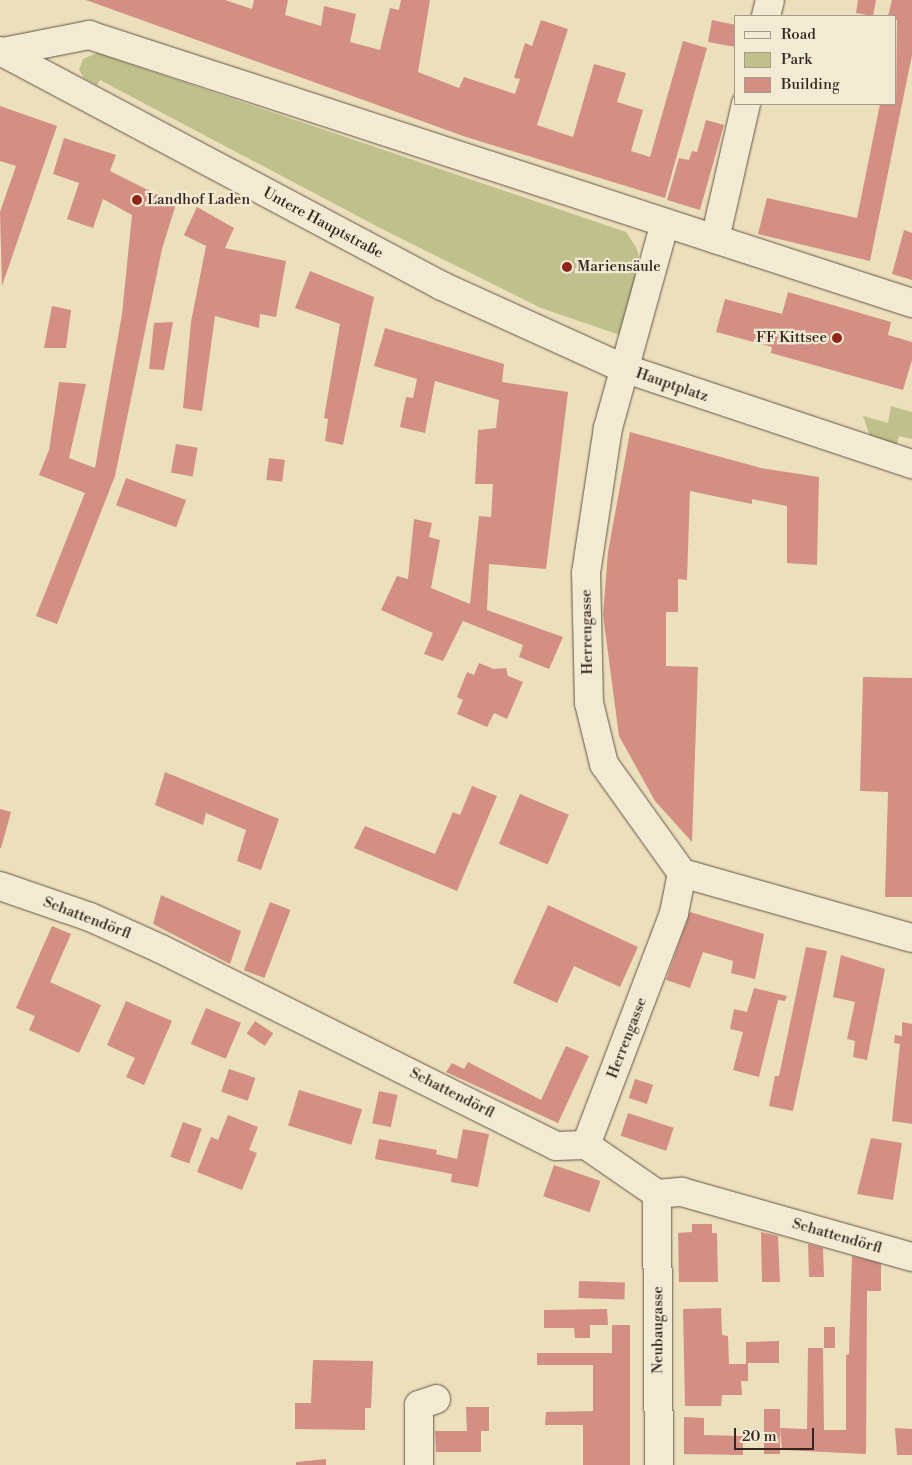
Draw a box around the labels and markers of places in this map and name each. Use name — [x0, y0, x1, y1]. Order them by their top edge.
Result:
place label: Landhof Laden — [147, 191, 250, 209]
marker: Landhof Laden — [131, 194, 143, 206]
place label: Mariensäule — [577, 258, 661, 276]
marker: Mariensäule — [561, 261, 573, 273]
place label: FF Kittsee — [756, 329, 827, 347]
marker: FF Kittsee — [831, 332, 843, 344]

